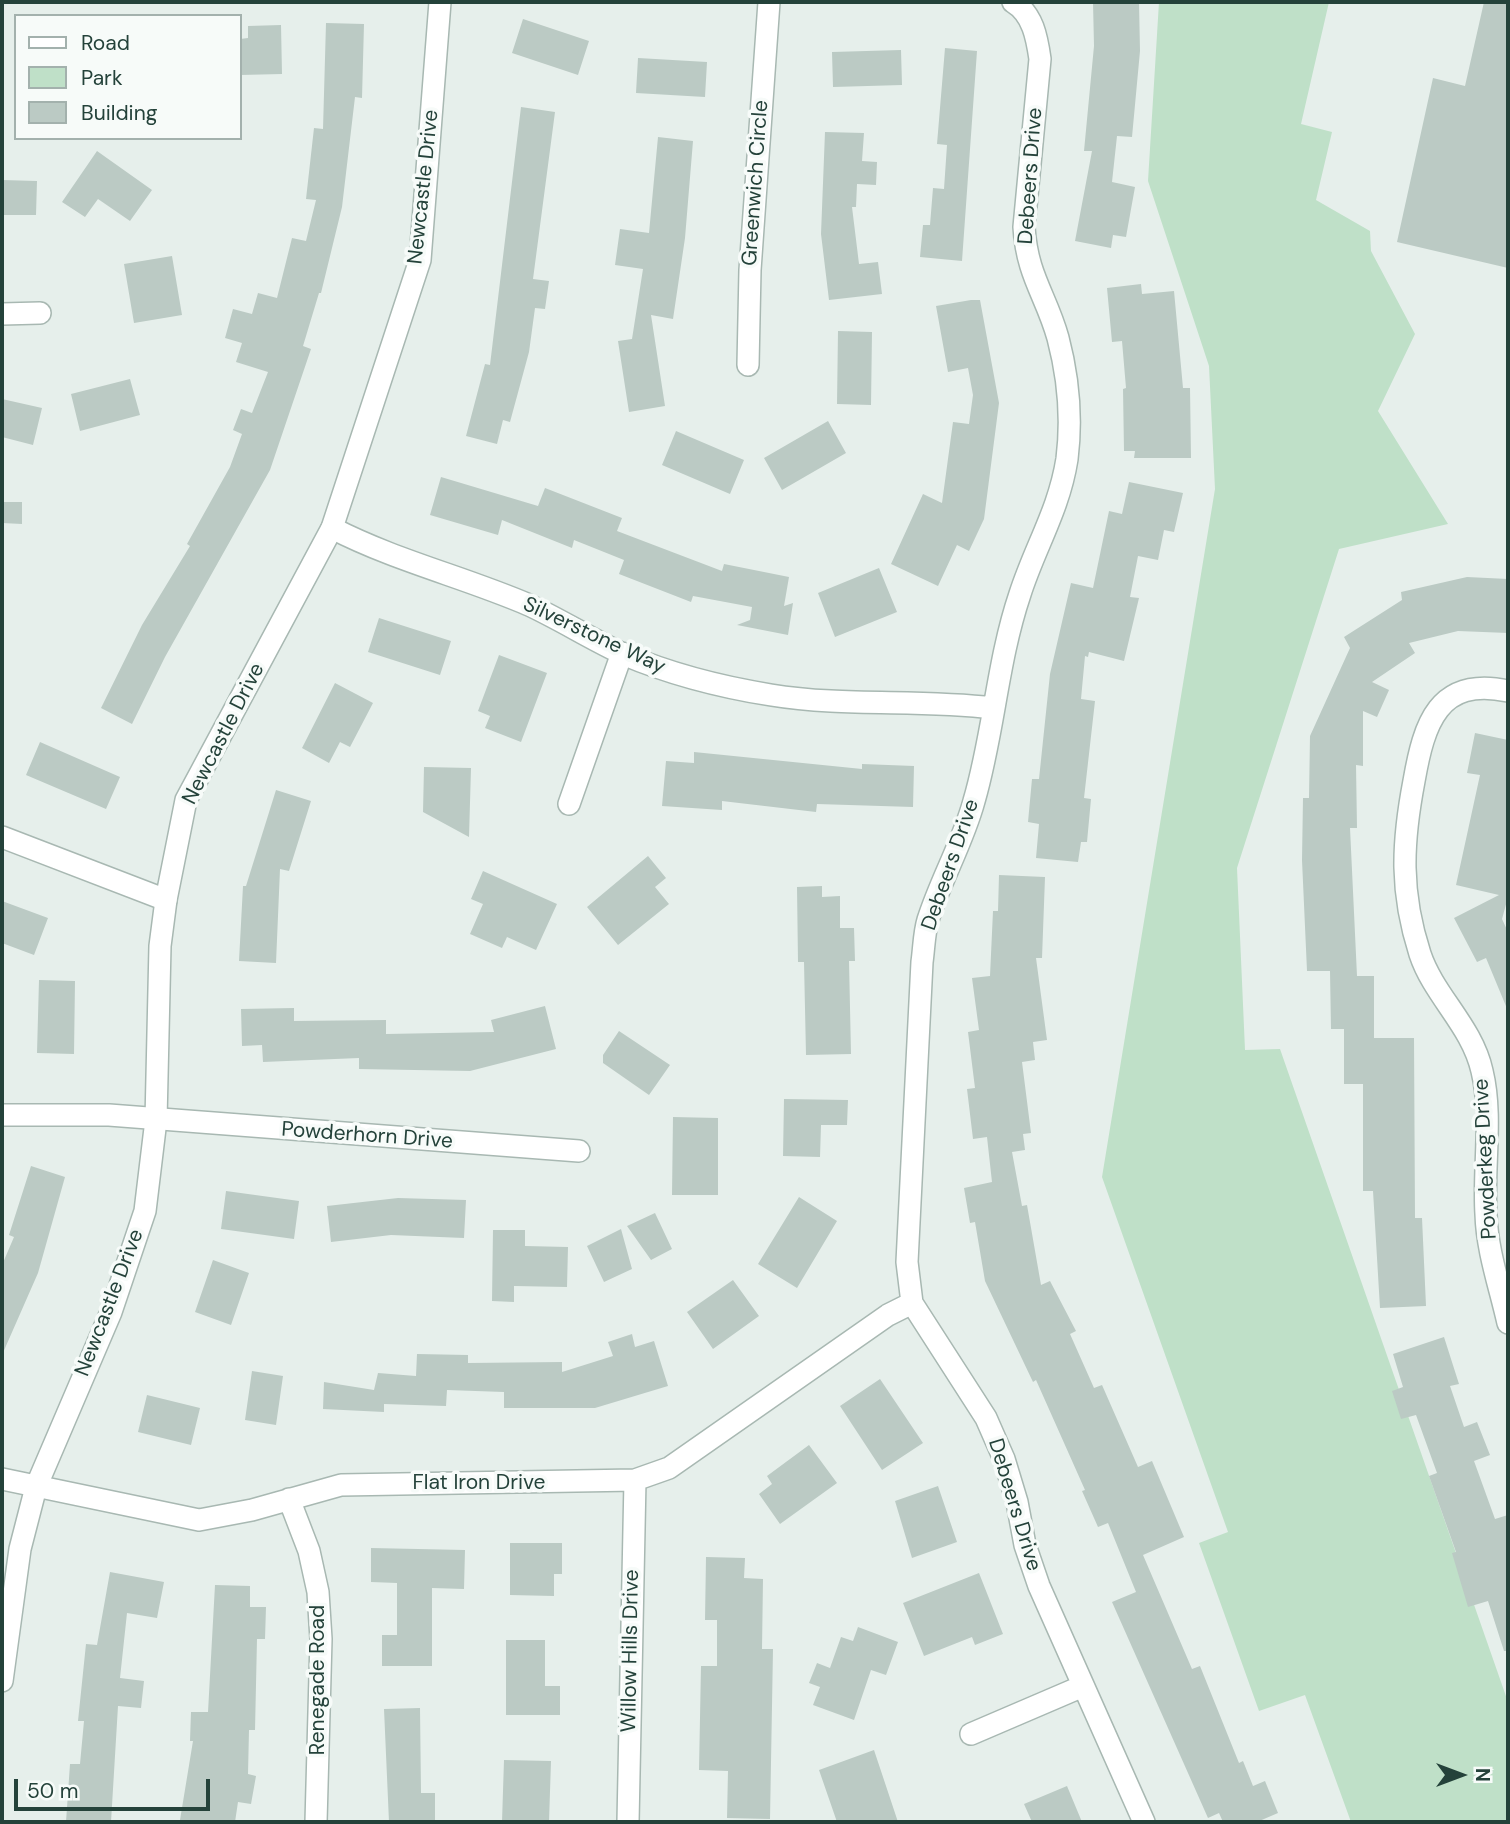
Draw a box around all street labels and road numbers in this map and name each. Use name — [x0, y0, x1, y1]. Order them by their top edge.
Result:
street label: Greenwich Circle — [738, 99, 774, 267]
street label: Debeers Drive — [1014, 107, 1048, 245]
street label: Newcastle Drive — [403, 108, 445, 266]
street label: Silverstone Way — [519, 592, 669, 680]
street label: Newcastle Drive — [178, 659, 270, 809]
street label: Debeers Drive — [917, 796, 985, 934]
street label: Powderkeg Drive — [1469, 1078, 1503, 1240]
street label: Powderhorn Drive — [280, 1117, 454, 1155]
street label: Newcastle Drive — [70, 1226, 150, 1380]
street label: Debeers Drive — [982, 1436, 1046, 1574]
street label: Flat Iron Drive — [413, 1470, 545, 1496]
street label: Willow Hills Drive — [617, 1569, 645, 1733]
street label: Renegade Road — [305, 1605, 331, 1755]

